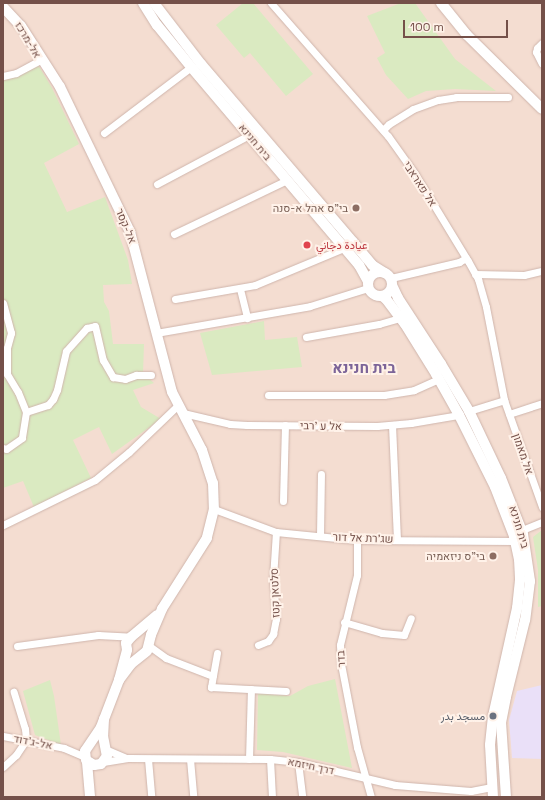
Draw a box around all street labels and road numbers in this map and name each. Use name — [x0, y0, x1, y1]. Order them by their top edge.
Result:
street label: אל-מרכז — [12, 20, 44, 60]
street label: בית חנינא — [236, 121, 274, 163]
street label: אל פאראבי — [401, 159, 439, 209]
street label: אל-קסר — [113, 206, 139, 246]
street label: אל ע 'רבי — [300, 419, 342, 433]
street label: אל מאמון — [510, 432, 536, 476]
street label: בית חנינא — [506, 504, 532, 550]
street label: שג'רת אל דור — [332, 530, 394, 546]
street label: סלטאן קטז — [268, 568, 282, 618]
street label: בדר — [334, 650, 348, 668]
street label: אל-ג'דוד — [12, 732, 54, 752]
street label: דרך חיזמא — [286, 755, 336, 777]

